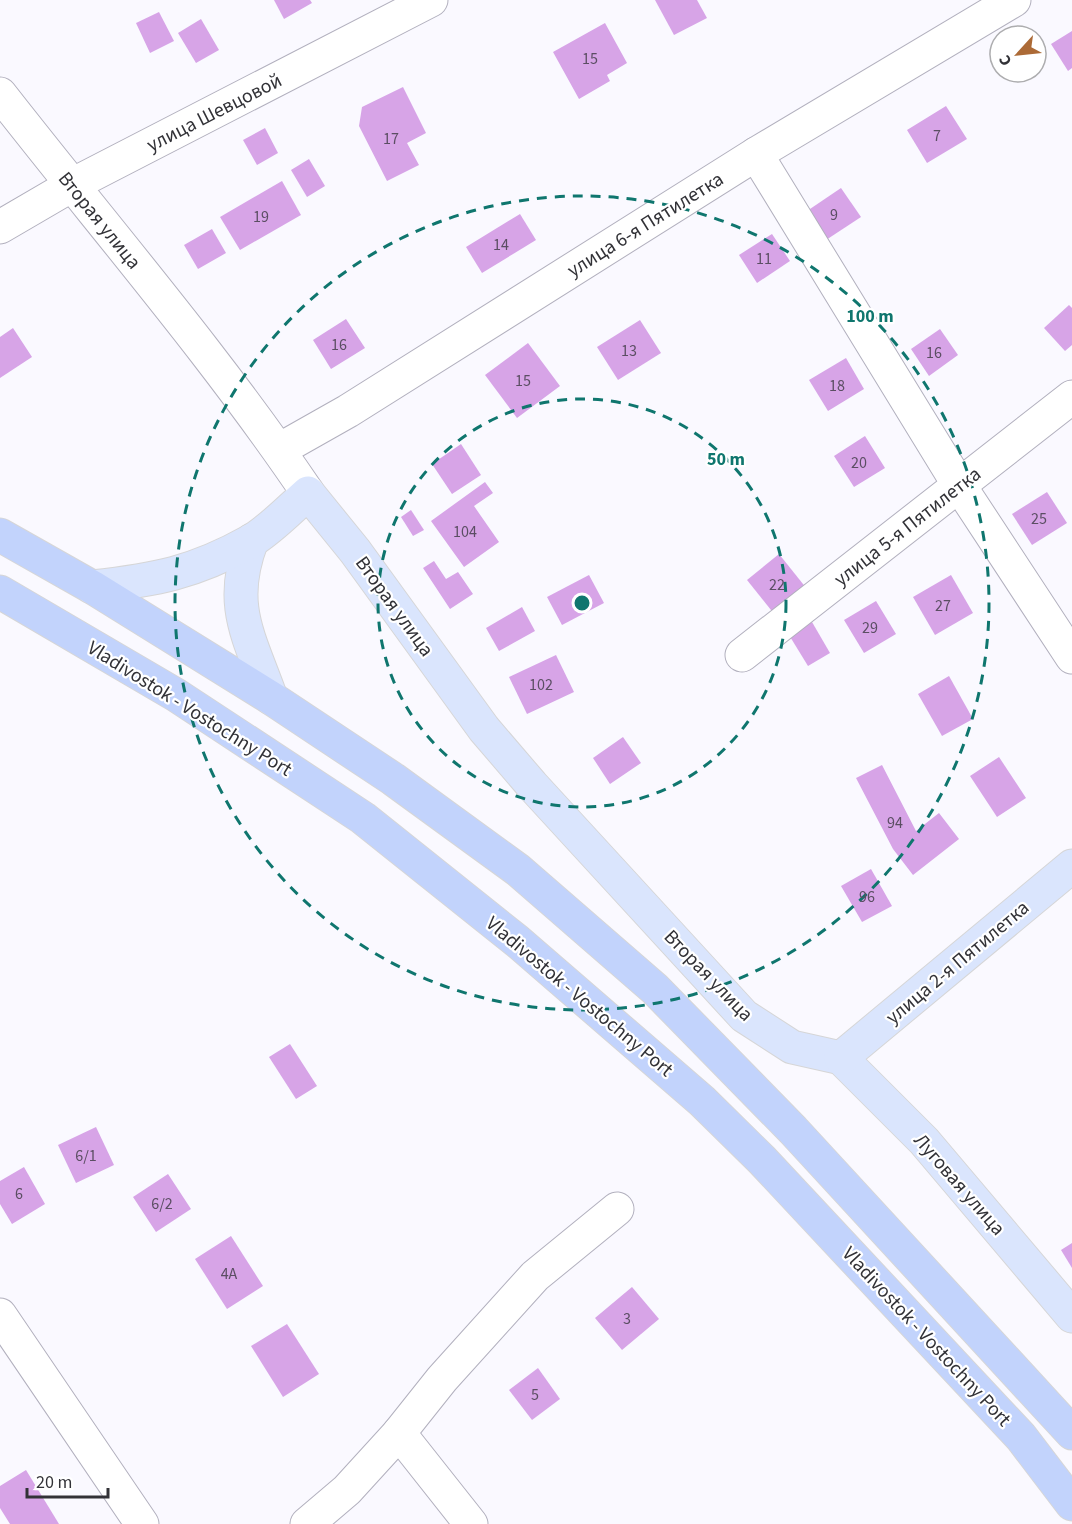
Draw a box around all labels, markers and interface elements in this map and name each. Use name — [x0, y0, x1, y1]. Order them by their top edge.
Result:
north arrow — [988, 24, 1048, 84]
house number: 15 — [582, 48, 598, 70]
text: С — [994, 51, 1017, 69]
street label: улица Шевцовой — [142, 67, 287, 159]
house number: 7 — [933, 125, 941, 147]
house number: 17 — [383, 128, 399, 150]
street label: улица 6-я Пятилетка — [562, 165, 729, 284]
street label: Вторая улица — [51, 166, 147, 275]
house number: 9 — [830, 204, 838, 226]
house number: 19 — [253, 206, 269, 228]
house number: 14 — [493, 234, 509, 256]
house number: 11 — [756, 248, 772, 270]
text: 100 m — [846, 304, 894, 329]
house number: 16 — [331, 334, 347, 356]
house number: 13 — [621, 340, 637, 362]
house number: 16 — [926, 342, 942, 364]
house number: 15 — [515, 370, 531, 392]
house number: 18 — [829, 375, 845, 397]
text: 50 m — [707, 447, 745, 472]
house number: 20 — [851, 452, 867, 474]
street label: улица 5-я Пятилетка — [828, 460, 987, 593]
house number: 25 — [1031, 508, 1047, 530]
house number: 104 — [453, 521, 477, 543]
street label: Вторая улица — [348, 551, 440, 663]
house number: 22 — [769, 574, 785, 596]
centre of rings — [572, 593, 592, 613]
house number: 27 — [935, 595, 951, 617]
house number: 29 — [862, 617, 878, 639]
street label: Vladivostok - Vostochny Port — [82, 634, 297, 784]
house number: 102 — [529, 674, 553, 696]
house number: 94 — [887, 812, 903, 834]
house number: 96 — [859, 886, 875, 908]
street label: улица 2-я Пятилетка — [880, 894, 1035, 1031]
street label: Vladivostok - Vostochny Port — [480, 910, 679, 1084]
street label: Вторая улица — [657, 923, 759, 1028]
street label: Луговая улица — [907, 1128, 1012, 1242]
house number: 6/1 — [75, 1145, 97, 1167]
house number: 6 — [15, 1183, 23, 1205]
house number: 6/2 — [151, 1193, 173, 1215]
street label: Vladivostok - Vostochny Port — [835, 1241, 1017, 1433]
house number: 4А — [221, 1263, 238, 1285]
house number: 3 — [623, 1308, 631, 1330]
house number: 5 — [531, 1384, 539, 1406]
scale bar — [27, 1461, 108, 1499]
text: 20 m — [36, 1470, 72, 1495]

